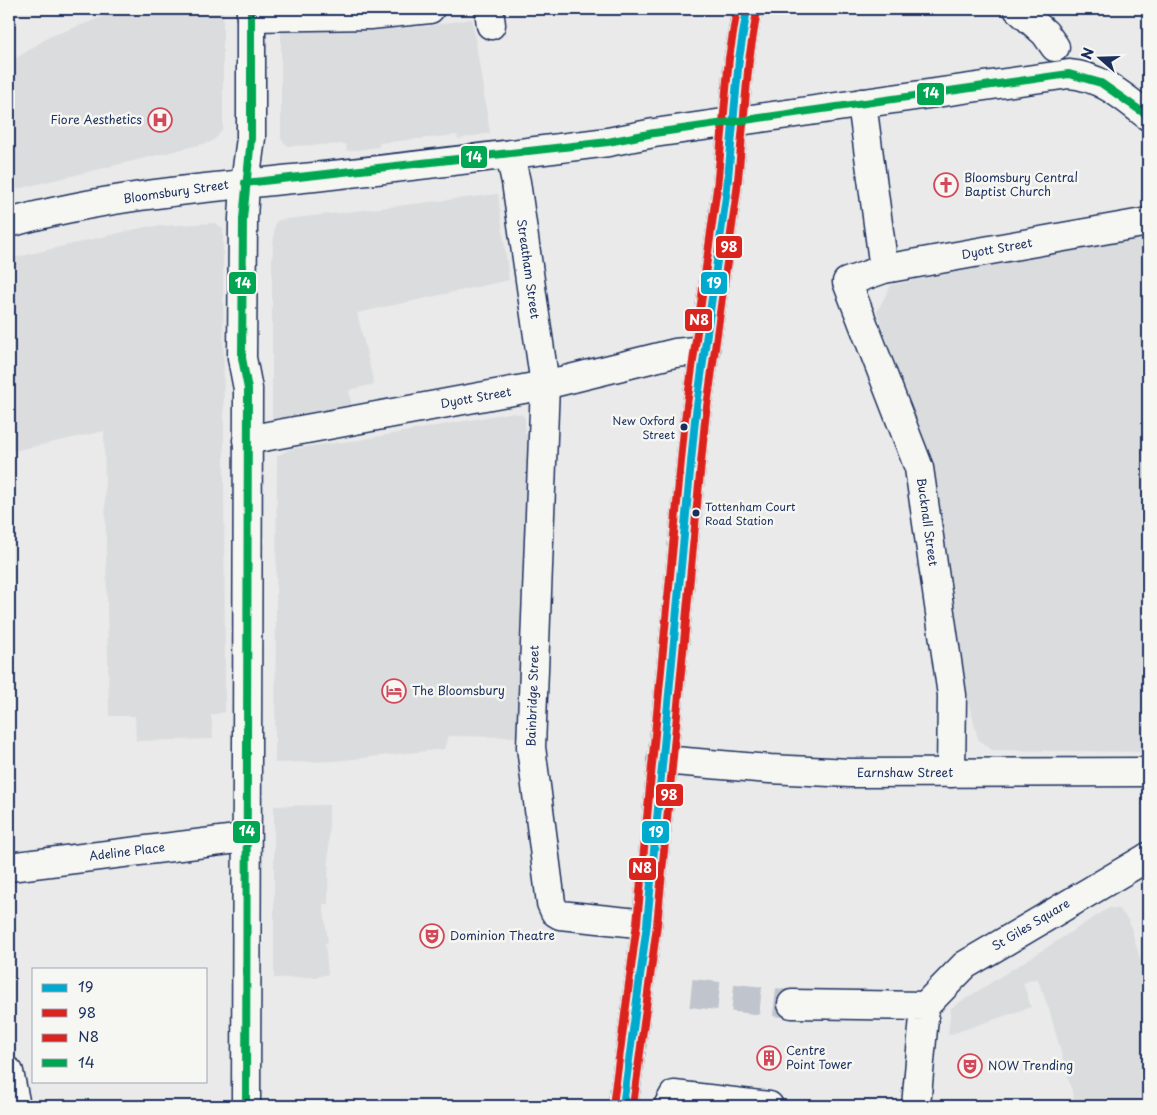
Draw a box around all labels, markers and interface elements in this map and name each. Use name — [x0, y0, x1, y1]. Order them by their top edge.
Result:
north arrow — [1074, 32, 1124, 82]
text: N — [1076, 45, 1099, 62]
line badge: 14 — [916, 82, 945, 106]
text: 14 — [923, 82, 940, 103]
hospital icon: Fiore Aesthetics — [147, 107, 173, 133]
place label: Fiore Aesthetics — [51, 110, 142, 128]
line badge: 14 — [460, 145, 488, 169]
text: 14 — [466, 146, 483, 167]
place label: Bloomsbury Central Baptist Church — [964, 168, 1078, 200]
church icon: Bloomsbury Central Baptist Church — [933, 172, 959, 198]
street label: Bloomsbury Street — [122, 175, 230, 207]
street label: Streatham Street — [513, 218, 545, 320]
street label: Dyott Street — [960, 233, 1034, 263]
line badge: 98 — [715, 235, 743, 259]
text: 98 — [720, 236, 738, 257]
line badge: 14 — [228, 271, 257, 295]
line badge: 19 — [700, 271, 728, 295]
text: 14 — [235, 272, 252, 293]
text: 19 — [706, 272, 722, 293]
line badge: N8 — [684, 308, 713, 332]
text: N8 — [689, 309, 709, 330]
street label: Dyott Street — [439, 382, 513, 412]
place label: New Oxford Street — [612, 412, 676, 443]
marker: New Oxford Street — [679, 422, 689, 432]
street label: Bucknall Street — [913, 477, 943, 567]
place label: Tottenham Court Road Station — [705, 498, 796, 529]
marker: Tottenham Court Road Station — [691, 508, 701, 518]
street label: Bainbridge Street — [521, 645, 543, 747]
hotel icon: The Bloomsbury — [381, 678, 407, 704]
place label: The Bloomsbury — [412, 681, 505, 699]
street label: Earnshaw Street — [857, 763, 953, 781]
line badge: 98 — [655, 783, 684, 807]
text: 98 — [660, 784, 678, 805]
line badge: 14 — [232, 820, 261, 844]
text: 14 — [239, 820, 256, 841]
line badge: 19 — [641, 820, 670, 844]
text: 19 — [648, 821, 664, 842]
street label: Adeline Place — [88, 837, 166, 865]
line badge: N8 — [628, 857, 657, 881]
text: N8 — [632, 857, 652, 878]
street label: St Giles Square — [988, 894, 1073, 955]
theatre icon: Dominion Theatre — [419, 923, 445, 949]
place label: Dominion Theatre — [450, 926, 555, 944]
legend — [32, 968, 208, 1082]
text: 19 — [78, 974, 94, 997]
text: 98 — [78, 1000, 96, 1023]
text: N8 — [78, 1024, 99, 1047]
place label: Centre Point Tower — [786, 1041, 853, 1073]
building icon: Centre Point Tower — [756, 1045, 782, 1071]
text: 14 — [78, 1050, 95, 1073]
theatre icon: NOW Trending — [957, 1053, 983, 1079]
place label: NOW Trending — [988, 1056, 1073, 1074]

